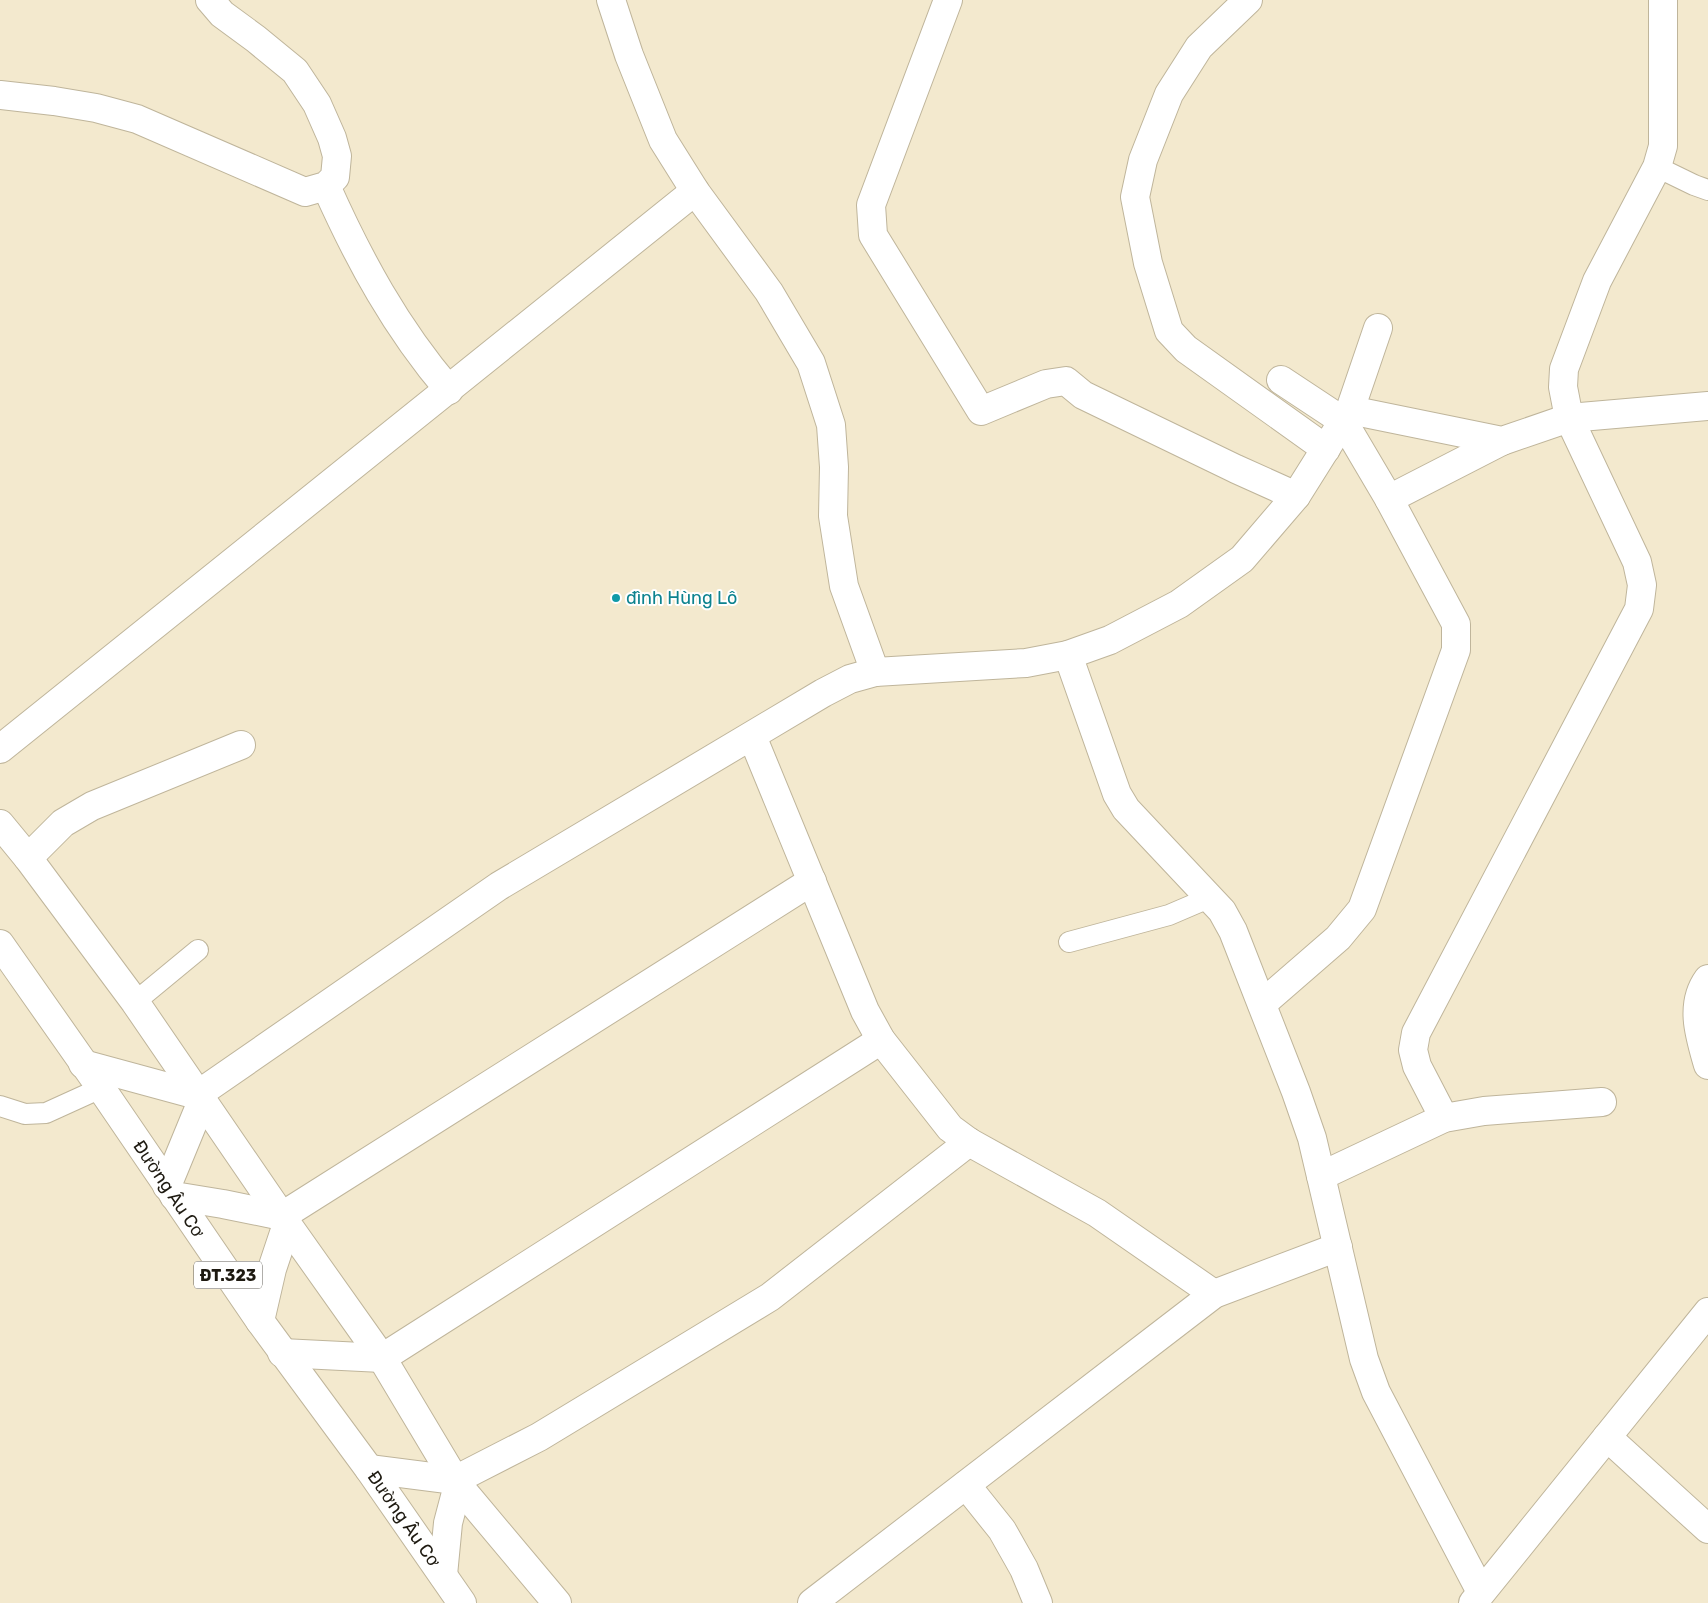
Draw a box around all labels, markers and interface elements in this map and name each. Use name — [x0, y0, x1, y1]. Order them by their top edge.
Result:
place label: đình Hùng Lô — [626, 587, 737, 609]
marker: đình Hùng Lô — [610, 592, 622, 604]
street label: Đường Âu Cơ — [128, 1136, 210, 1242]
road number: ĐT.323 — [194, 1262, 262, 1288]
street label: Đường Âu Cơ — [363, 1466, 446, 1572]

